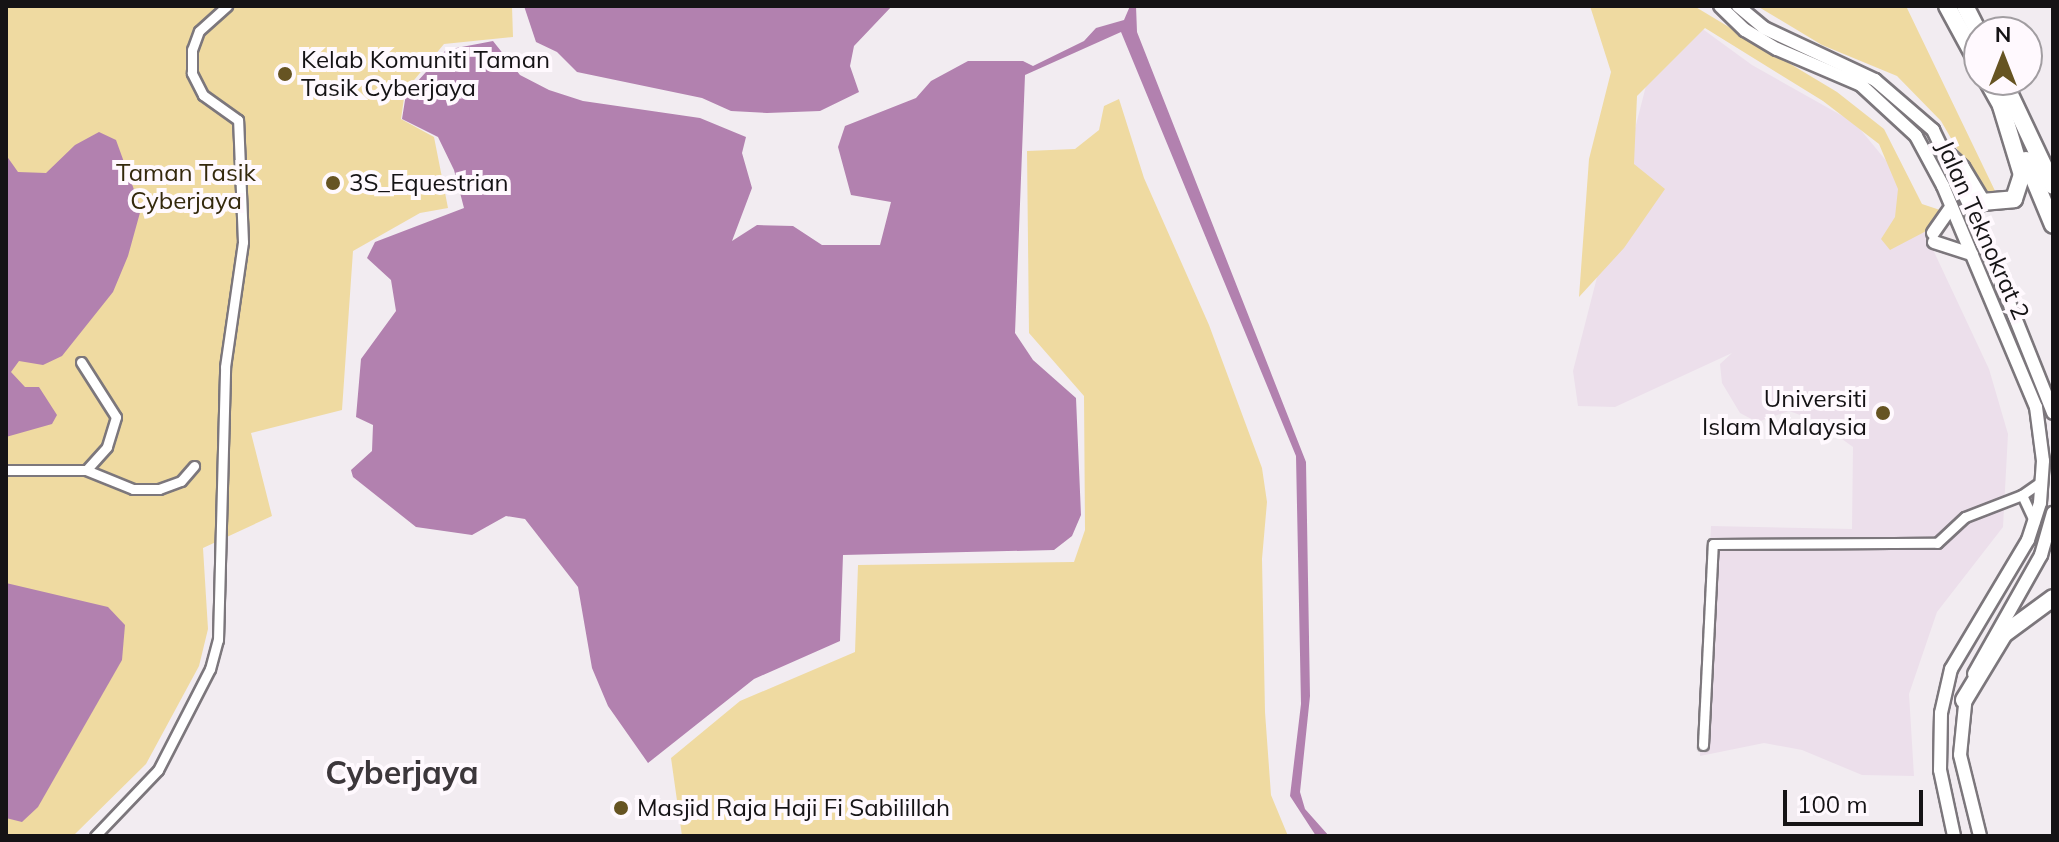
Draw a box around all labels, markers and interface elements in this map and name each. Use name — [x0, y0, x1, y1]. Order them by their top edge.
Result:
north arrow — [1963, 16, 2043, 96]
text: N — [1995, 20, 2011, 48]
place label: Kelab Komuniti Taman Tasik Cyberjaya — [301, 46, 550, 102]
marker: Kelab Komuniti Taman Tasik Cyberjaya — [276, 65, 294, 83]
street label: Jalan Teknokrat 2 — [1931, 136, 2035, 324]
park label: Taman Tasik Cyberjaya — [116, 159, 256, 215]
place label: 3S_Equestrian — [349, 169, 509, 197]
marker: 3S_Equestrian — [324, 174, 342, 192]
place label: Universiti Islam Malaysia — [1702, 385, 1867, 441]
marker: Universiti Islam Malaysia — [1874, 404, 1892, 422]
district label: Cyberjaya — [325, 753, 479, 791]
scale bar — [1787, 774, 1927, 824]
text: 100 m — [1797, 789, 1868, 819]
place label: Masjid Raja Haji Fi Sabilillah — [637, 794, 950, 822]
marker: Masjid Raja Haji Fi Sabilillah — [612, 799, 630, 817]

